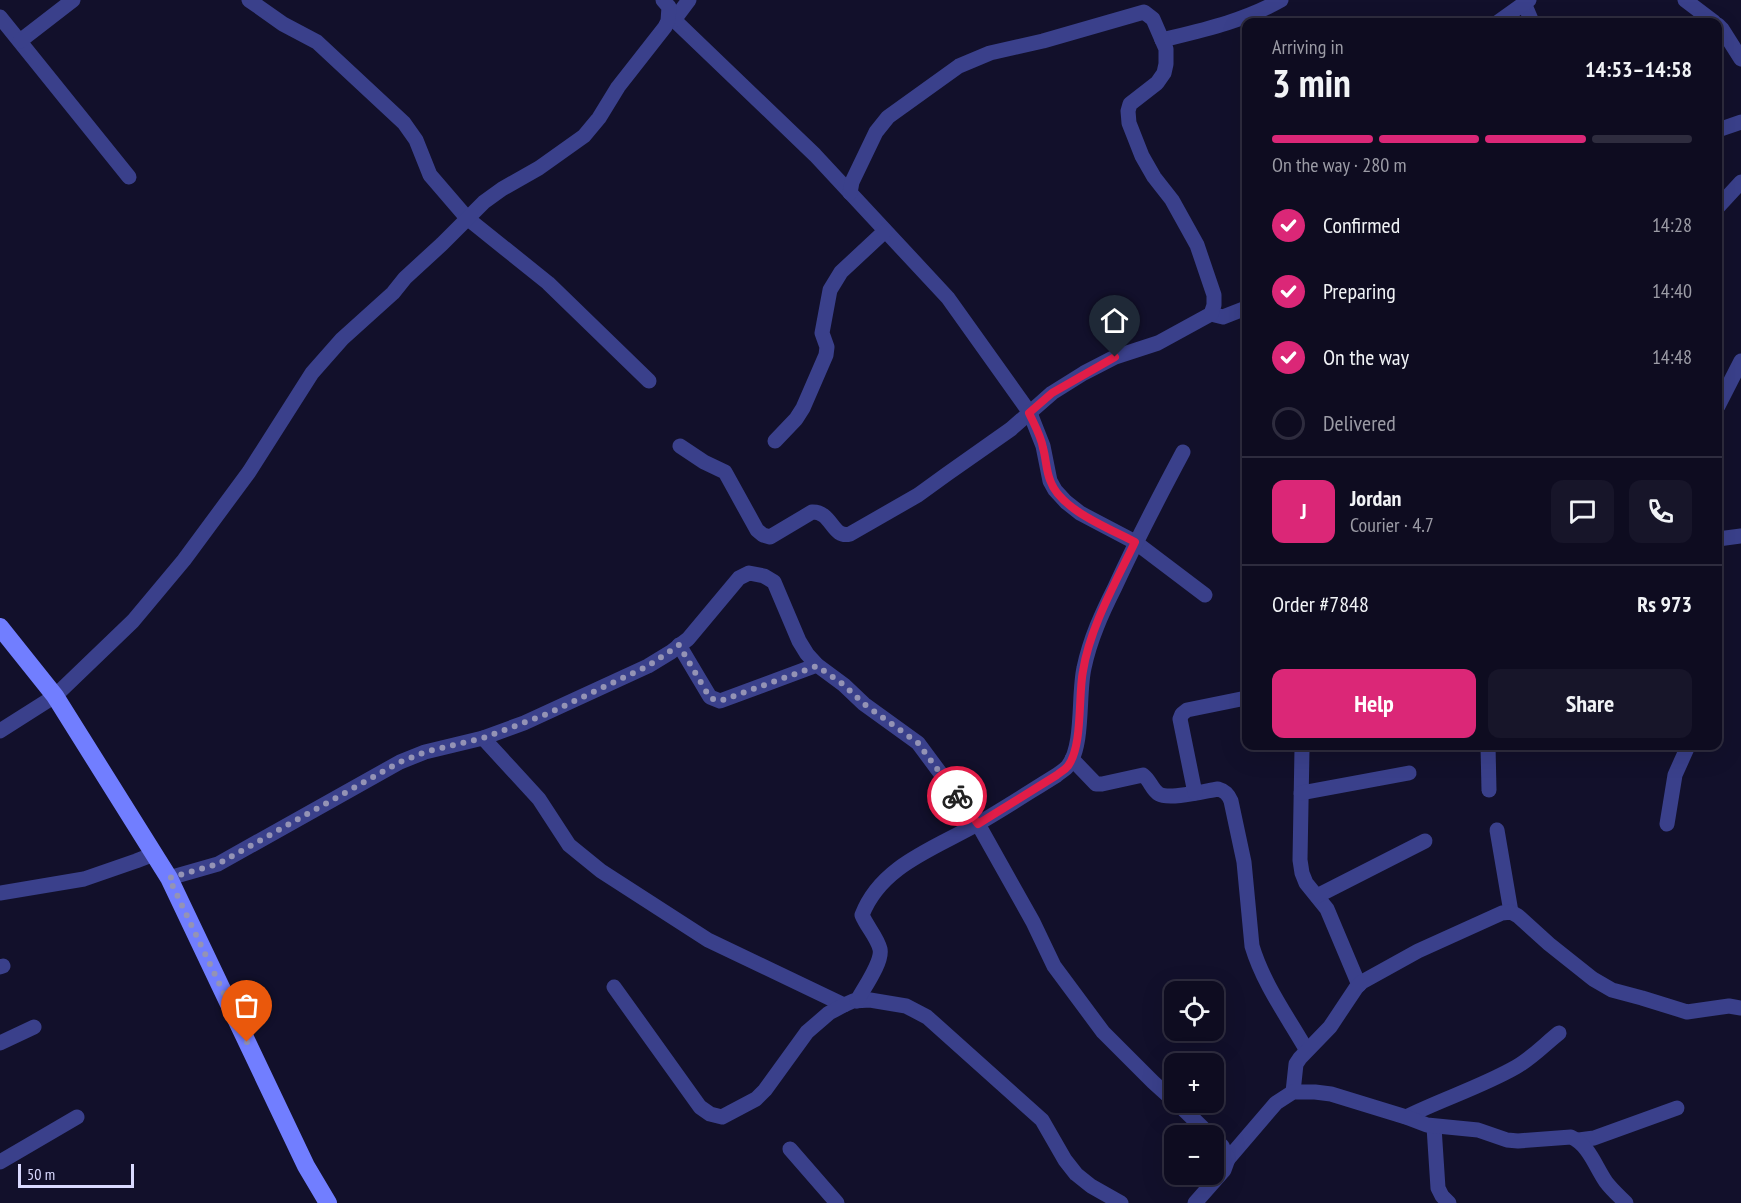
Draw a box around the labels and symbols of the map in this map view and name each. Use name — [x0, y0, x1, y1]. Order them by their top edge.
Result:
pin — [1089, 295, 1140, 357]
courier — [927, 766, 987, 826]
pin — [221, 980, 272, 1042]
scale bar — [18, 1161, 134, 1188]

